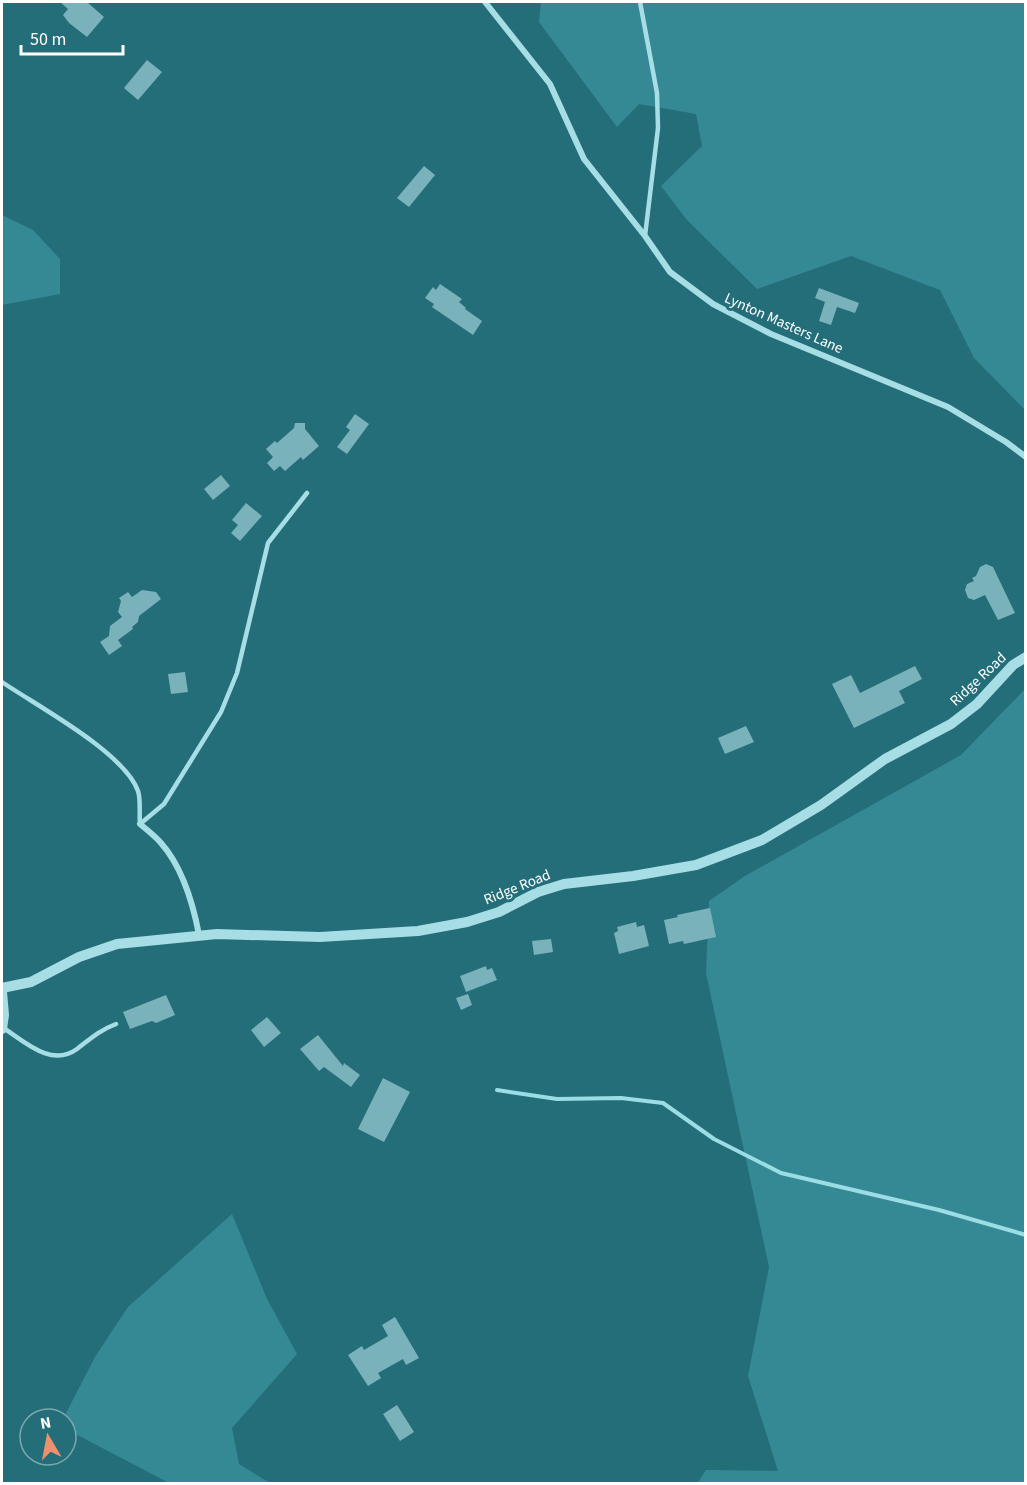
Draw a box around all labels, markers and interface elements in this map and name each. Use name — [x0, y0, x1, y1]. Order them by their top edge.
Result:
scale bar — [21, 18, 123, 56]
text: 50 m — [30, 27, 66, 52]
street label: Lynton Masters Lane — [721, 288, 846, 359]
street label: Ridge Road — [945, 648, 1011, 711]
street label: Ridge Road — [481, 865, 554, 910]
north arrow — [18, 1407, 78, 1467]
text: N — [38, 1411, 53, 1435]

